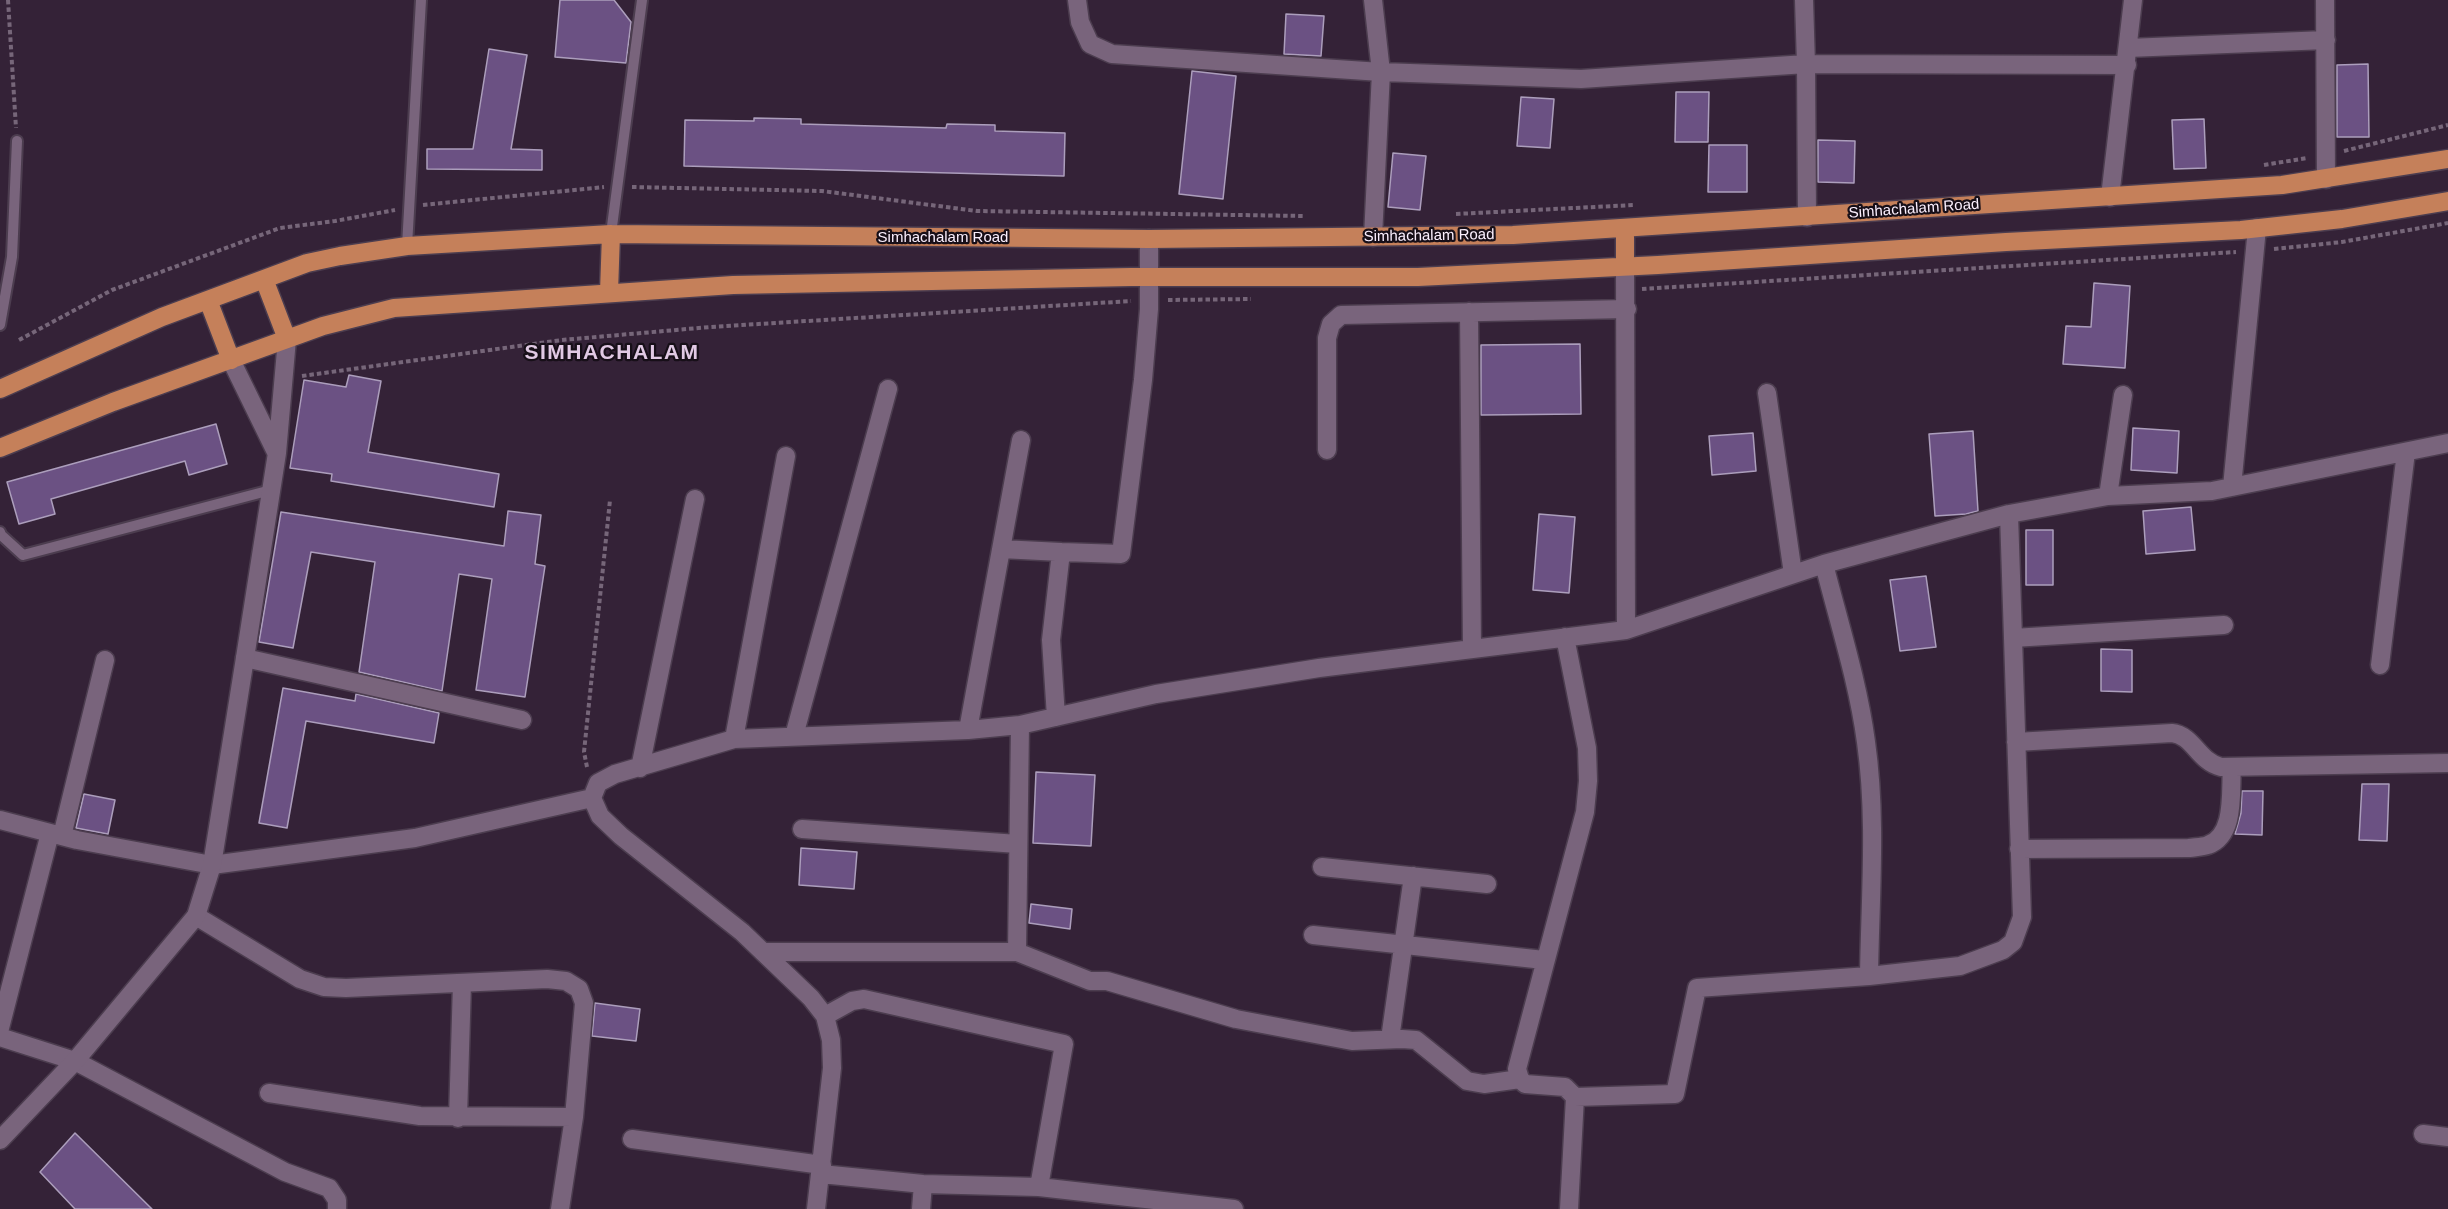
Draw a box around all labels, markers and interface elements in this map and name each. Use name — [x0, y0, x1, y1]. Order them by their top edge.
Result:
street label: Simhachalam Road — [1848, 195, 1980, 223]
street label: Simhachalam Road — [1363, 226, 1495, 246]
street label: Simhachalam Road — [878, 229, 1008, 247]
district label: SIMHACHALAM — [524, 340, 700, 366]

